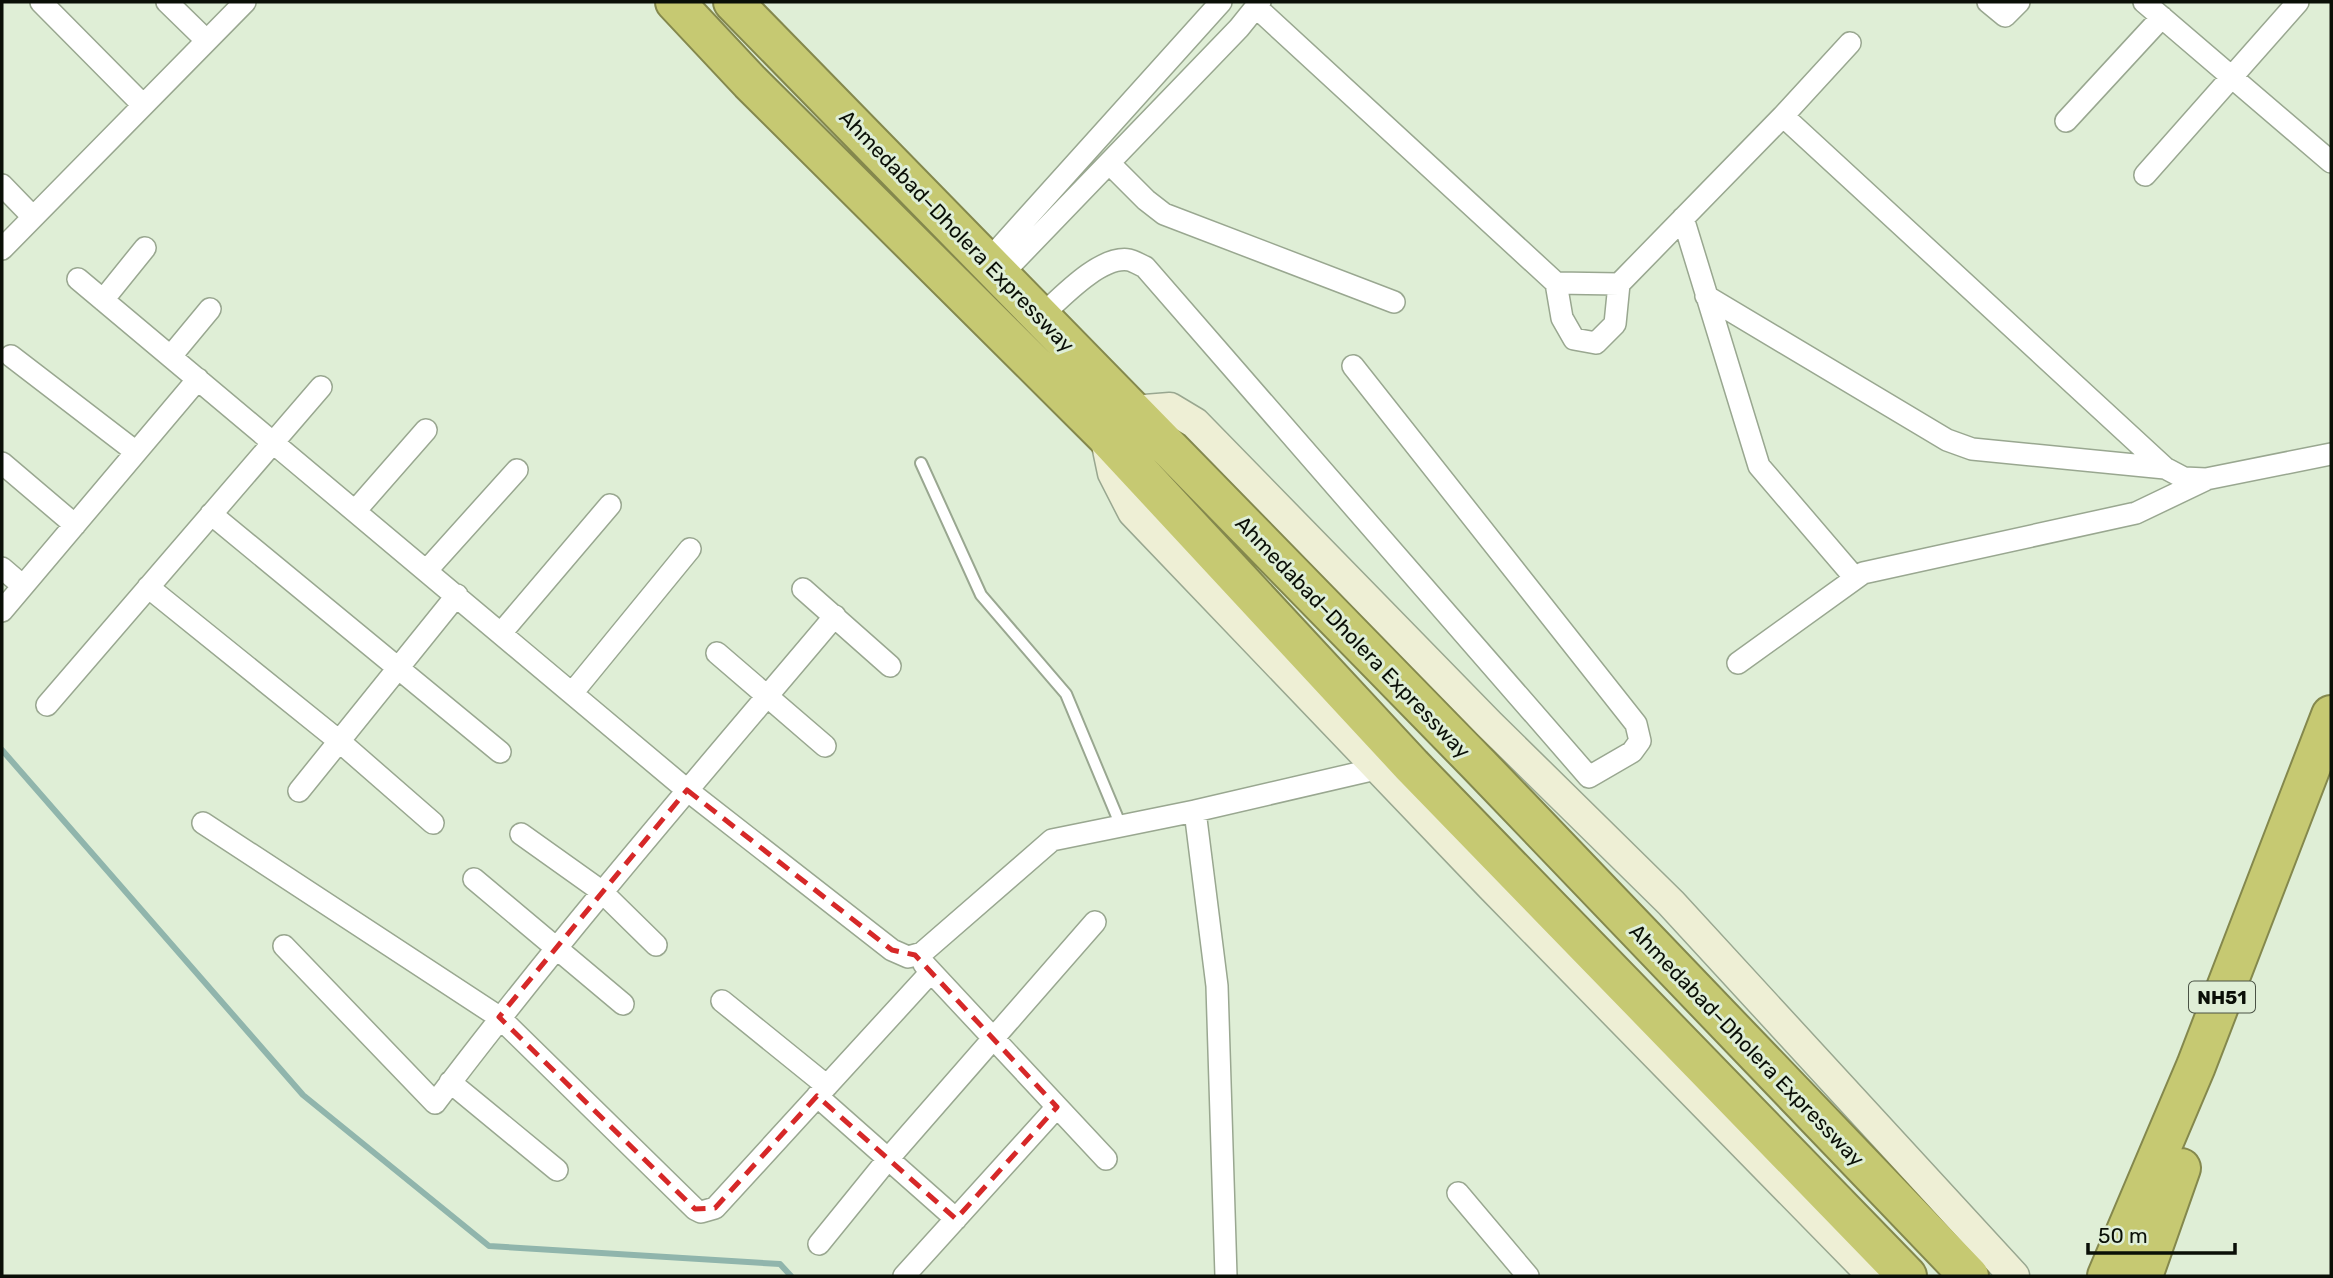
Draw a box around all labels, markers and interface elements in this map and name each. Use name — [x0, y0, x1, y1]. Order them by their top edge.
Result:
street label: Ahmedabad–Dholera Expressway — [834, 105, 1080, 358]
street label: Ahmedabad–Dholera Expressway — [1230, 511, 1476, 764]
street label: Ahmedabad–Dholera Expressway — [1624, 919, 1870, 1172]
road number: NH51 — [2189, 981, 2255, 1012]
scale bar — [2088, 1212, 2235, 1256]
text: 50 m — [2098, 1223, 2148, 1248]

